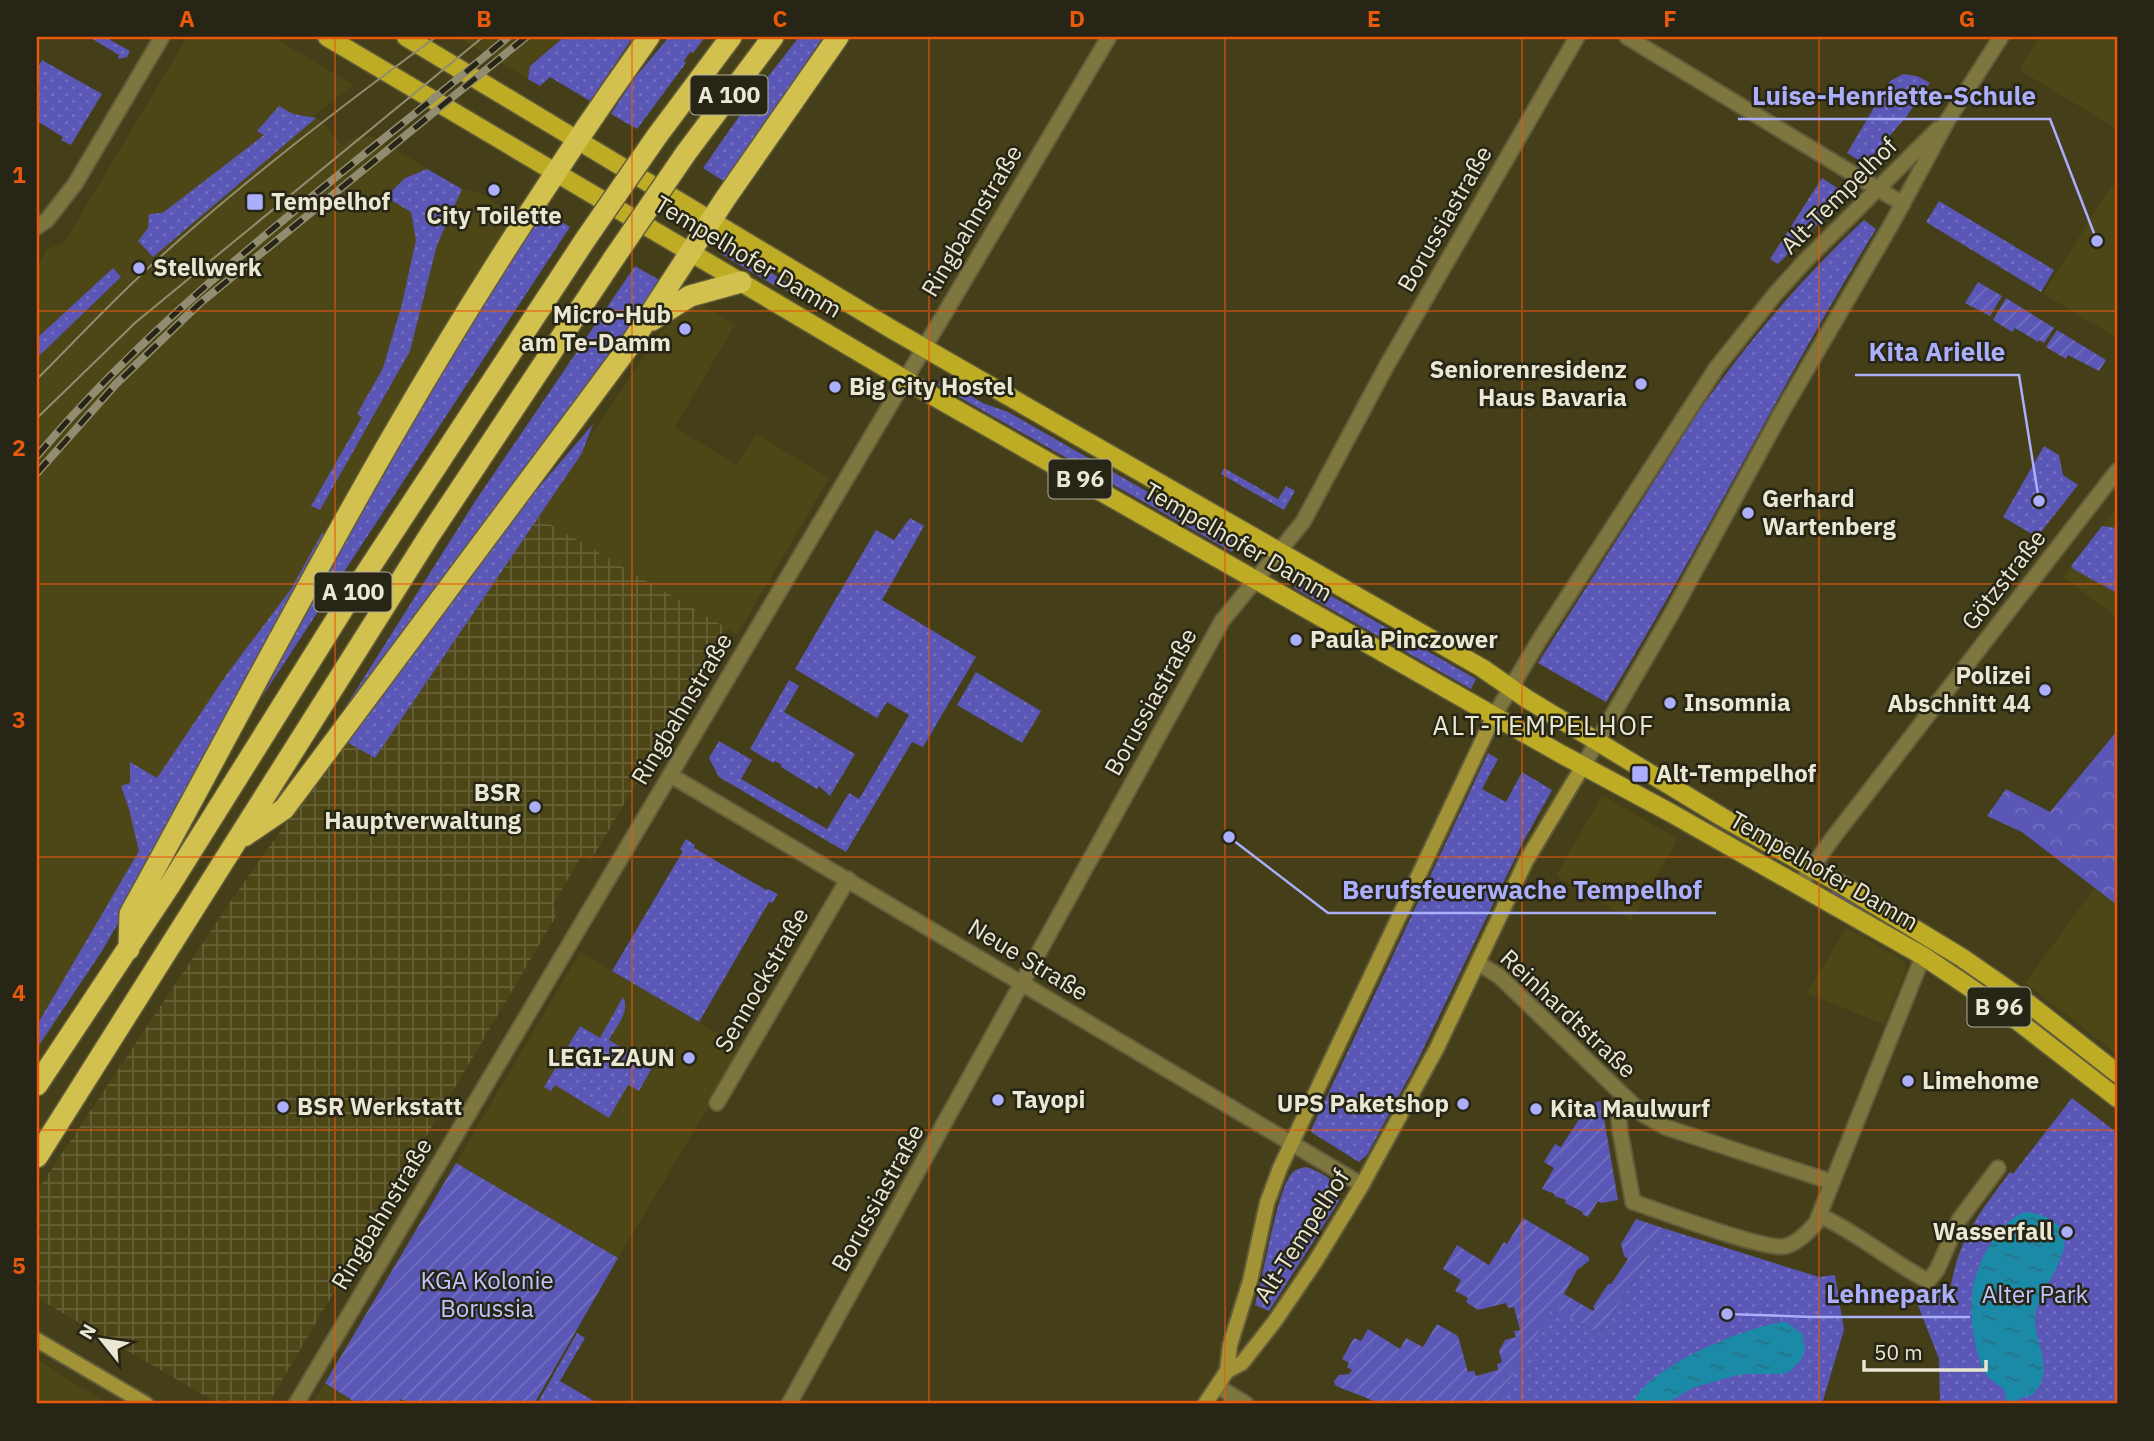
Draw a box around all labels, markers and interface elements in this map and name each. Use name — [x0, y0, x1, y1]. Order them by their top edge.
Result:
text: A — [179, 3, 195, 33]
text: B — [476, 3, 492, 33]
text: C — [773, 3, 788, 33]
text: D — [1069, 3, 1085, 33]
text: E — [1367, 3, 1381, 33]
text: F — [1663, 3, 1677, 33]
text: G — [1959, 3, 1975, 33]
callout: Luise-Henriette-Schule — [1738, 72, 2050, 119]
road number: A 100 — [690, 76, 768, 114]
text: Luise-Henriette-Schule — [1752, 78, 2036, 112]
street label: Alt-Tempelhof — [1773, 130, 1904, 261]
street label: Ringbahnstraße — [913, 139, 1029, 302]
street label: Borussiastraße — [1389, 140, 1499, 297]
text: 1 — [12, 159, 26, 189]
marker: City Toilette — [486, 182, 502, 198]
place label: Tempelhof — [271, 185, 390, 217]
street label: Tempelhofer Damm — [649, 188, 848, 325]
marker: Tempelhof — [245, 192, 265, 212]
place label: City Toilette — [426, 199, 562, 231]
place label: Stellwerk — [153, 251, 262, 283]
marker: Stellwerk — [131, 260, 147, 276]
place label: Micro-Hub am Te-Damm — [521, 298, 671, 358]
marker: Micro-Hub am Te-Damm — [677, 321, 693, 337]
callout: Kita Arielle — [1855, 328, 2019, 375]
text: Kita Arielle — [1869, 334, 2005, 368]
place label: Seniorenresidenz Haus Bavaria — [1430, 353, 1627, 413]
place label: Big City Hostel — [849, 370, 1014, 402]
marker: Seniorenresidenz Haus Bavaria — [1633, 376, 1649, 392]
marker: Big City Hostel — [827, 379, 843, 395]
text: 2 — [12, 432, 26, 462]
road number: B 96 — [1048, 460, 1112, 499]
street label: Tempelhofer Damm — [1138, 474, 1339, 608]
place label: Gerhard Wartenberg — [1762, 482, 1896, 542]
marker: Gerhard Wartenberg — [1740, 505, 1756, 521]
street label: Götzstraße — [1954, 522, 2053, 636]
road number: A 100 — [314, 572, 392, 612]
street label: Borussiastraße — [1096, 622, 1204, 781]
place label: Paula Pinczower — [1310, 623, 1498, 655]
street label: Ringbahnstraße — [623, 627, 739, 790]
marker: Paula Pinczower — [1288, 632, 1304, 648]
place label: Polizei Abschnitt 44 — [1887, 659, 2031, 719]
marker: Polizei Abschnitt 44 — [2037, 682, 2053, 698]
place label: Insomnia — [1684, 686, 1791, 718]
marker: Insomnia — [1662, 695, 1678, 711]
text: 3 — [12, 704, 26, 734]
district label: ALT-TEMPELHOF — [1433, 708, 1655, 742]
place label: Alt-Tempelhof — [1656, 757, 1817, 789]
marker: Alt-Tempelhof — [1630, 764, 1650, 784]
place label: BSR Hauptverwaltung — [324, 776, 522, 836]
marker: BSR Hauptverwaltung — [527, 799, 543, 815]
street label: Tempelhofer Damm — [1724, 803, 1925, 937]
callout: Berufsfeuerwache Tempelhof — [1328, 866, 1716, 913]
text: Berufsfeuerwache Tempelhof — [1342, 872, 1703, 906]
street label: Sennockstraße — [707, 901, 816, 1058]
street label: Neue Straße — [962, 911, 1095, 1008]
street label: Reinhardtstraße — [1494, 942, 1644, 1085]
text: 4 — [12, 977, 26, 1007]
road number: B 96 — [1968, 988, 2030, 1026]
place label: LEGI-ZAUN — [547, 1041, 675, 1073]
marker: LEGI-ZAUN — [681, 1050, 697, 1066]
place label: Limehome — [1922, 1064, 2039, 1096]
marker: Limehome — [1900, 1073, 1916, 1089]
place label: Tayopi — [1012, 1083, 1085, 1115]
place label: UPS Paketshop — [1277, 1087, 1449, 1119]
place label: BSR Werkstatt — [297, 1090, 462, 1122]
marker: Tayopi — [990, 1092, 1006, 1108]
place label: Kita Maulwurf — [1550, 1092, 1710, 1124]
marker: UPS Paketshop — [1455, 1096, 1471, 1112]
marker: BSR Werkstatt — [275, 1099, 291, 1115]
marker: Kita Maulwurf — [1528, 1101, 1544, 1117]
street label: Borussiastraße — [823, 1118, 931, 1277]
street label: Ringbahnstraße — [323, 1132, 439, 1295]
street label: Alt-Tempelhof — [1246, 1163, 1356, 1308]
place label: Wasserfall — [1933, 1215, 2053, 1247]
marker: Wasserfall — [2059, 1224, 2075, 1240]
text: 5 — [12, 1250, 26, 1280]
park label: KGA Kolonie Borussia — [420, 1264, 554, 1324]
callout: Lehnepark — [1812, 1270, 1970, 1317]
text: Lehnepark — [1826, 1276, 1956, 1310]
park label: Alter Park — [1982, 1278, 2089, 1310]
north arrow — [66, 1304, 136, 1374]
text: N — [73, 1320, 101, 1343]
scale bar — [1864, 1329, 1986, 1373]
text: 50 m — [1874, 1338, 1923, 1366]

